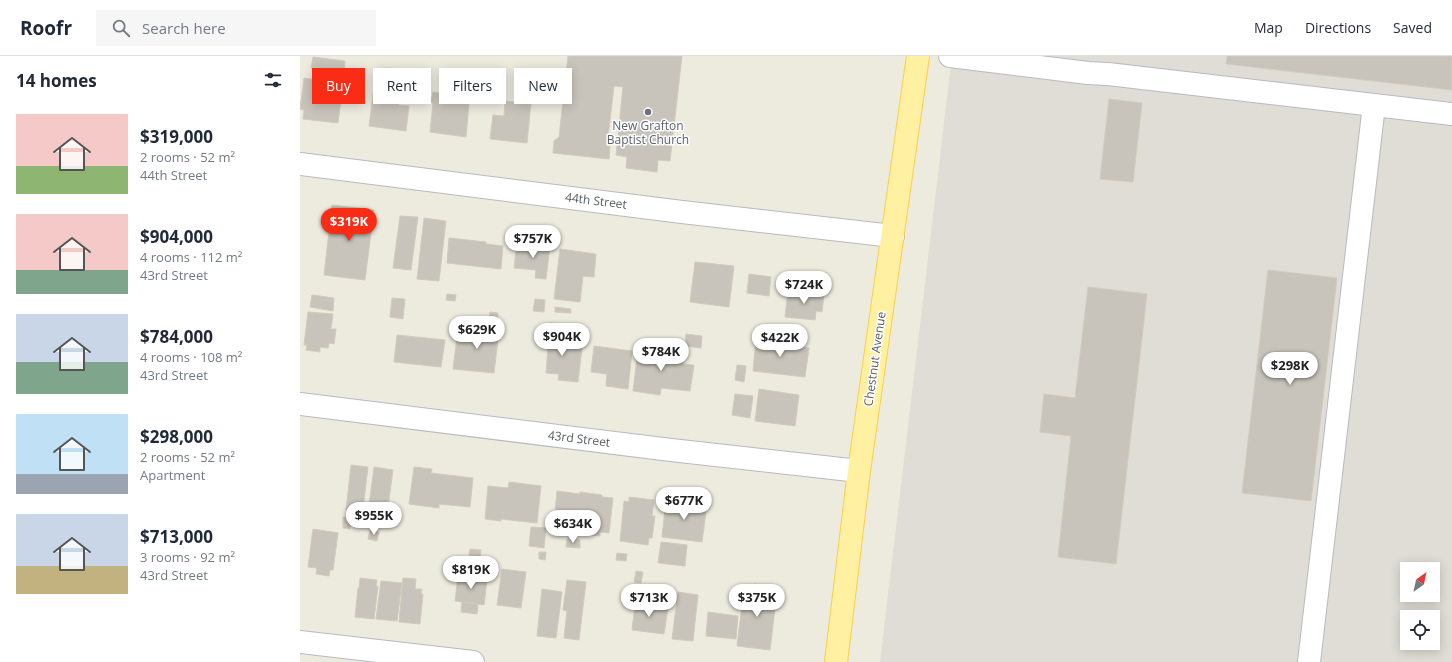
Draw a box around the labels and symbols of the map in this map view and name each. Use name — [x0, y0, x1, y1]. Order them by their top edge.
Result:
marker: New Grafton Baptist Church — [643, 107, 653, 117]
place label: New Grafton Baptist Church — [607, 117, 689, 148]
street label: 44th Street — [564, 188, 628, 213]
pin: $319K — [321, 208, 377, 242]
pin: $757K — [505, 225, 561, 259]
pin: $724K — [776, 271, 832, 305]
street label: Chestnut Avenue — [859, 310, 890, 407]
pin: $629K — [449, 316, 505, 350]
pin: $904K — [534, 323, 590, 357]
pin: $422K — [752, 324, 808, 358]
pin: $784K — [633, 338, 689, 372]
pin: $298K — [1262, 352, 1318, 386]
street label: 43rd Street — [547, 426, 611, 451]
pin: $677K — [656, 487, 712, 521]
pin: $955K — [346, 502, 402, 536]
pin: $634K — [545, 510, 601, 544]
pin: $819K — [443, 556, 499, 590]
north arrow — [1400, 562, 1440, 602]
pin: $713K — [621, 584, 677, 618]
pin: $375K — [729, 584, 785, 618]

